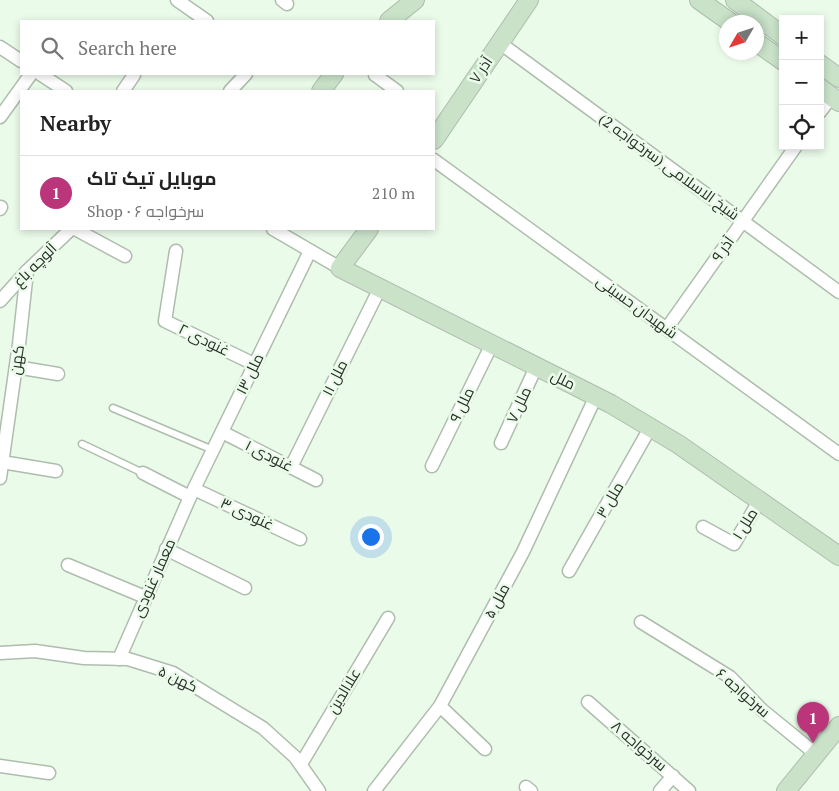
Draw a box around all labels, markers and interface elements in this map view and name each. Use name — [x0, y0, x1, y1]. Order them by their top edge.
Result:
north arrow — [719, 15, 764, 60]
map controls — [779, 15, 824, 150]
button: + — [779, 15, 824, 60]
search box — [20, 20, 435, 75]
icon: search — [38, 34, 66, 62]
text: Search here — [78, 35, 177, 60]
street label: آذر ۷ — [464, 52, 496, 87]
button: − — [779, 60, 824, 105]
button: locate — [779, 105, 824, 150]
street label: شیخ الاسلامی (سرخواجه 2) — [594, 108, 744, 226]
text: Nearby — [40, 109, 111, 137]
text: موبایل تیک تاک — [87, 165, 217, 190]
text: 1 — [51, 182, 61, 204]
text: 210 m — [372, 182, 415, 204]
text: Shop · سرخواجه ۶ — [87, 200, 204, 222]
street label: ۹ آذر — [706, 232, 738, 265]
street label: آلوچه باغ — [8, 238, 62, 292]
street label: شهیدان حسینی — [592, 270, 682, 343]
street label: ۲ غنودی — [175, 318, 233, 361]
street label: کهن — [4, 344, 29, 376]
street label: ملل ۱۳ — [231, 350, 268, 398]
street label: ۱۱ ملل — [317, 356, 352, 399]
street label: ملل — [548, 365, 579, 394]
street label: ۷ ملل — [501, 383, 536, 426]
street label: ملل ۹ — [444, 384, 479, 426]
street label: ۱ غنودی — [242, 435, 297, 476]
street label: ملل ۳ — [591, 478, 628, 522]
street label: ۳ غنودی — [217, 492, 277, 535]
street label: ملل ۱ — [727, 504, 762, 543]
your location — [358, 524, 384, 550]
street label: معمار غنودی — [127, 535, 180, 620]
street label: ملل ۵ — [479, 580, 514, 622]
street label: ۵ کهن — [155, 660, 202, 697]
street label: سرخواجه ۶ — [712, 663, 775, 721]
street label: علاالدین — [322, 664, 365, 717]
pin: 1 — [797, 702, 829, 743]
street label: ۸ سرخواجه — [608, 715, 672, 775]

